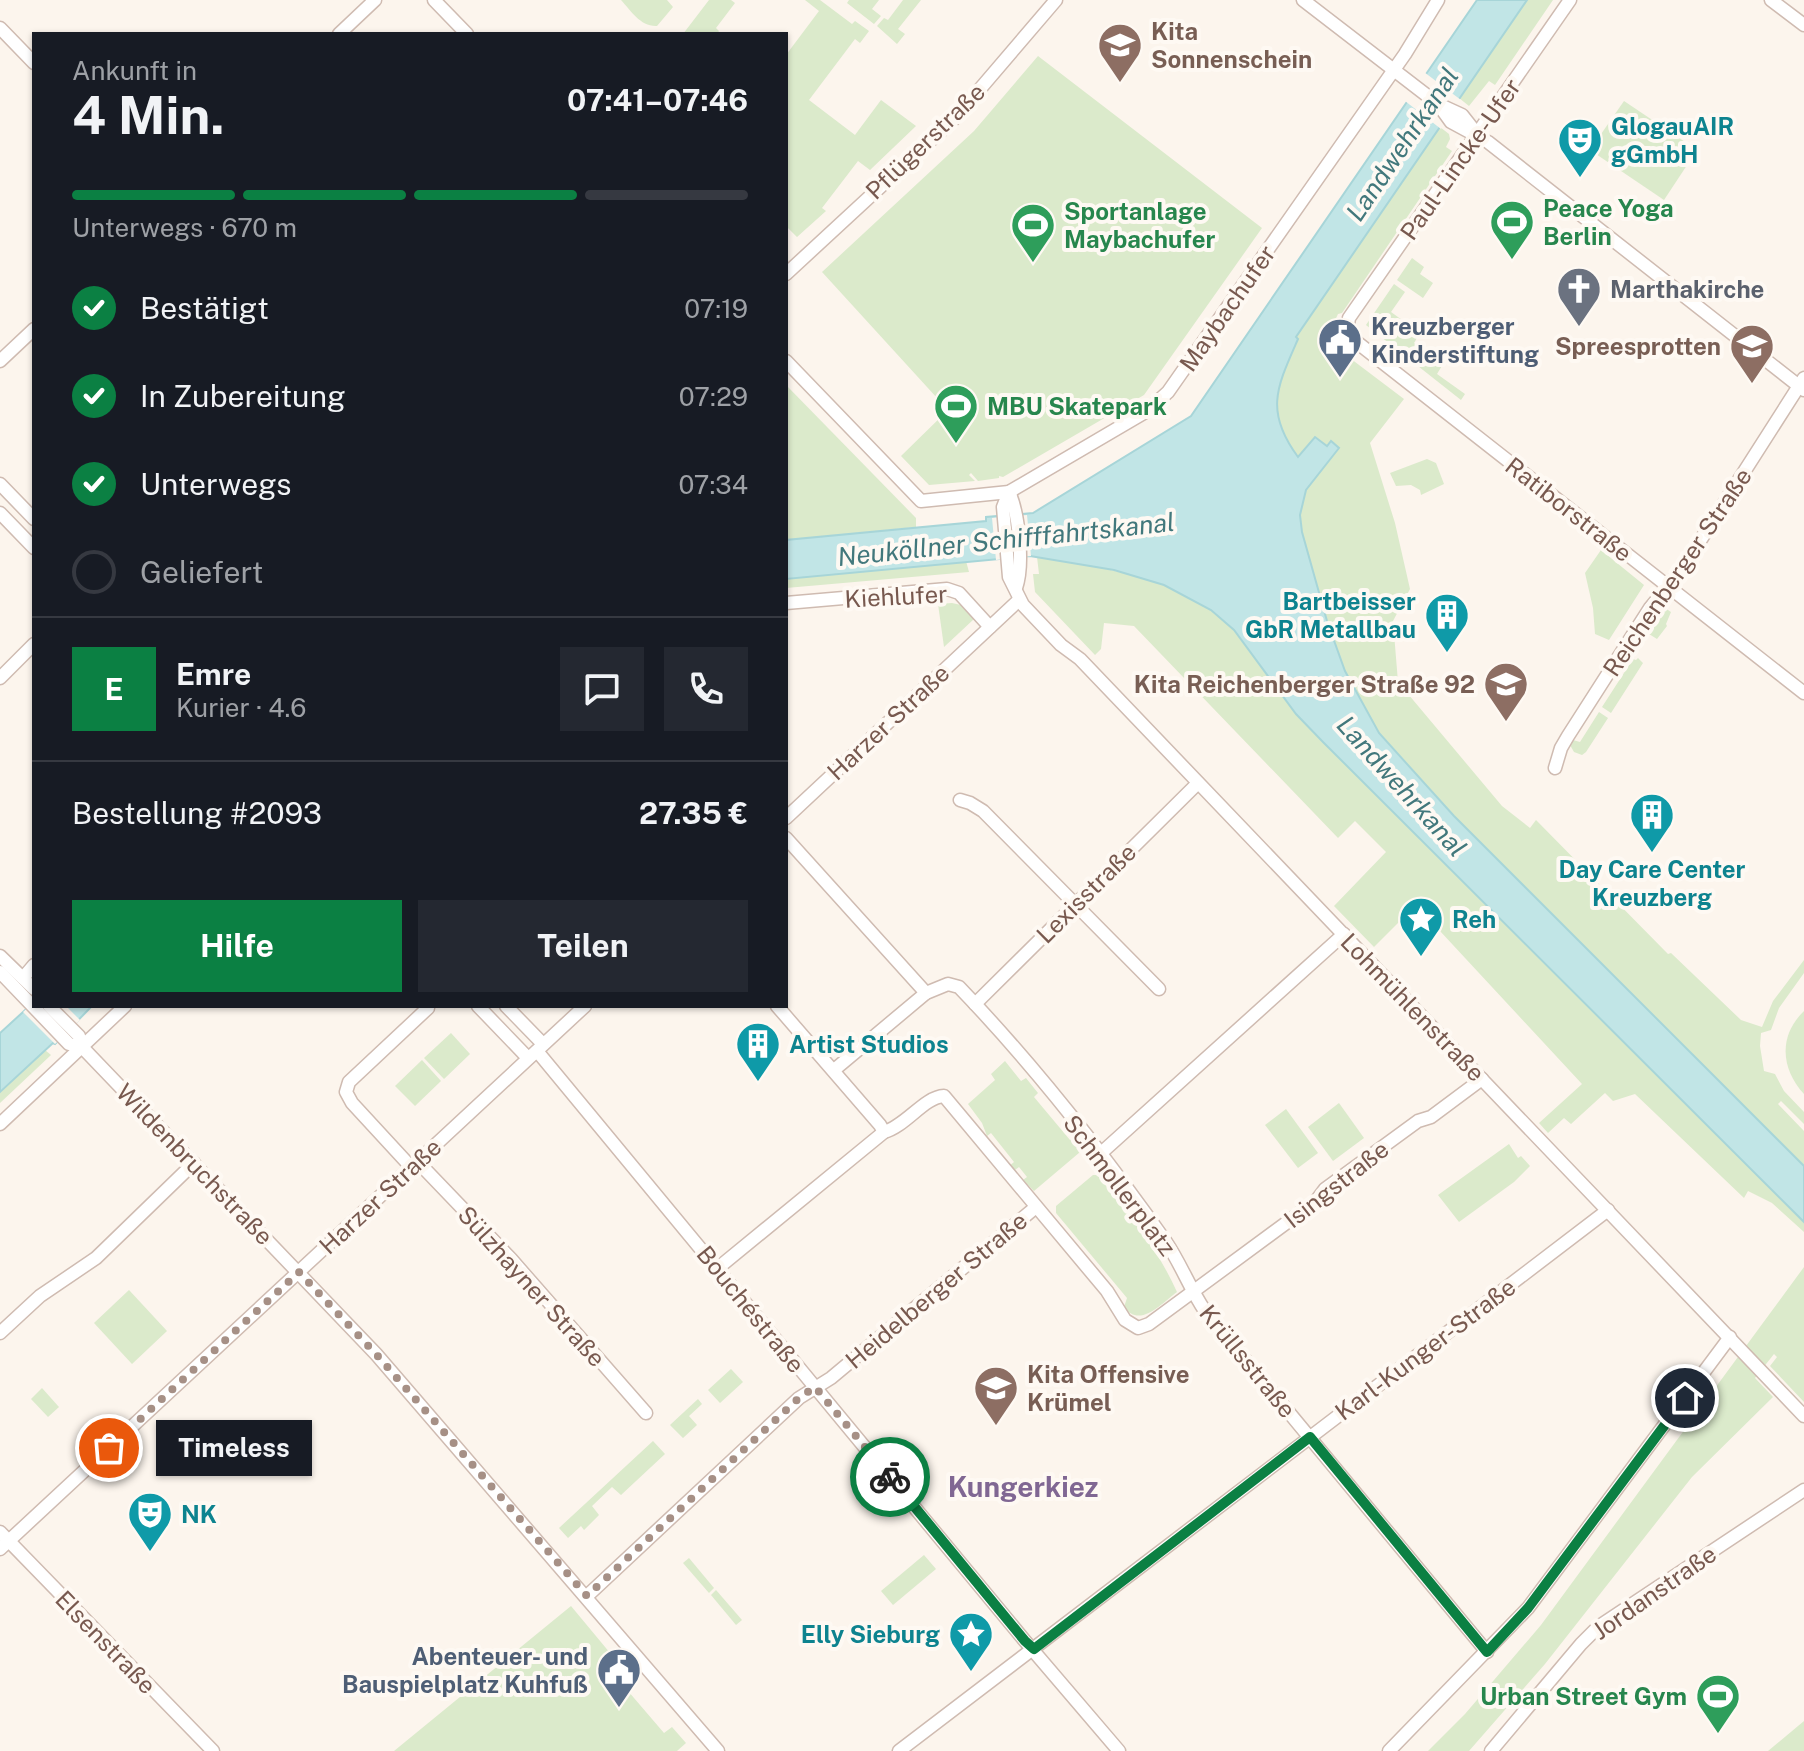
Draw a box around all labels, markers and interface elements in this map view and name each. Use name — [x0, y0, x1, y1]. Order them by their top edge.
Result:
place label: Kita Sonnenschein — [1151, 17, 1312, 73]
school or university icon: Kita Sonnenschein — [1096, 21, 1144, 84]
text: Ankunft in — [72, 55, 197, 86]
water label: Landwehrkanal — [1339, 61, 1465, 227]
street label: Paul-Lincke-Ufer — [1394, 73, 1526, 245]
street label: Pflügerstraße — [860, 77, 990, 205]
text: 07:41–07:46 — [567, 82, 748, 118]
text: 4 Min. — [72, 85, 224, 146]
place label: GlogauAIR gGmbH — [1611, 112, 1734, 168]
theatre icon: GlogauAIR gGmbH — [1556, 116, 1604, 179]
place label: Peace Yoga Berlin — [1543, 194, 1674, 250]
place label: Sportanlage Maybachufer — [1064, 197, 1216, 253]
sports icon: Peace Yoga Berlin — [1488, 198, 1536, 261]
sports icon: Sportanlage Maybachufer — [1009, 201, 1057, 264]
text: Unterwegs · 670 m — [72, 212, 297, 243]
street label: Maybachufer — [1173, 240, 1281, 376]
church icon: Marthakirche — [1555, 265, 1603, 328]
place label: Marthakirche — [1610, 275, 1764, 303]
icon: check — [72, 286, 116, 330]
text: Bestätigt — [140, 290, 269, 326]
text: 07:19 — [684, 293, 748, 324]
place label: Kreuzberger Kinderstiftung — [1371, 312, 1539, 368]
public building icon: Kreuzberger Kinderstiftung — [1316, 316, 1364, 379]
school or university icon: Spreesprotten — [1728, 322, 1776, 385]
place label: Spreesprotten — [1555, 332, 1721, 360]
icon: check — [72, 374, 116, 418]
text: In Zubereitung — [140, 378, 346, 414]
text: 07:29 — [679, 381, 748, 412]
sports icon: MBU Skatepark — [932, 382, 980, 445]
place label: MBU Skatepark — [987, 392, 1167, 420]
street label: Ratiborstraße — [1500, 451, 1638, 567]
icon: check — [72, 462, 116, 506]
street label: Reichenberger Straße — [1597, 463, 1757, 681]
text: Unterwegs — [140, 466, 291, 502]
text: 07:34 — [678, 469, 748, 500]
water label: Neuköllner Schifffahrtskanal — [836, 506, 1176, 572]
text: Geliefert — [140, 554, 263, 590]
street label: Kiehlufer — [844, 579, 948, 613]
place label: Bartbeisser GbR Metallbau — [1245, 587, 1416, 643]
building icon: Bartbeisser GbR Metallbau — [1423, 591, 1471, 654]
button: chat — [560, 647, 644, 731]
button: phone — [664, 647, 748, 731]
text: Emre — [176, 656, 251, 692]
street label: Harzer Straße — [821, 658, 955, 786]
school or university icon: Kita Reichenberger Straße 92 — [1482, 660, 1530, 723]
place label: Kita Reichenberger Straße 92 — [1134, 670, 1475, 698]
text: E — [104, 671, 124, 707]
text: Kurier · 4.6 — [176, 692, 307, 723]
water label: Landwehrkanal — [1331, 709, 1473, 863]
building icon: Day Care Center Kreuzberg — [1628, 791, 1676, 854]
text: Bestellung #2093 — [72, 795, 322, 831]
text: 27.35 € — [639, 795, 748, 831]
street label: Lexisstraße — [1031, 838, 1141, 948]
place label: Day Care Center Kreuzberg — [1559, 855, 1746, 911]
place icon: Reh — [1397, 895, 1445, 958]
button: Hilfe — [72, 900, 402, 992]
button: Teilen — [418, 900, 748, 992]
place label: Reh — [1452, 905, 1496, 933]
street label: Lohmühlenstraße — [1335, 927, 1491, 1087]
building icon: Artist Studios — [734, 1020, 782, 1083]
place label: Artist Studios — [789, 1030, 949, 1058]
street label: Wildenbruchstraße — [111, 1078, 279, 1250]
street label: Schmollerplatz — [1058, 1109, 1182, 1261]
street label: Harzer Straße — [313, 1132, 447, 1260]
street label: Isingstraße — [1278, 1135, 1394, 1233]
street label: Sülzhayner Straße — [453, 1200, 611, 1372]
street label: Heidelberger Straße — [840, 1206, 1032, 1374]
street label: Bouchéstraße — [691, 1240, 811, 1378]
street label: Karl-Kunger-Straße — [1329, 1272, 1521, 1426]
street label: Krüllsstraße — [1194, 1299, 1302, 1423]
place label: Kita Offensive Krümel — [1027, 1360, 1190, 1416]
school or university icon: Kita Offensive Krümel — [972, 1364, 1020, 1427]
pin — [1651, 1364, 1719, 1432]
icon: home — [1663, 1376, 1707, 1420]
pin — [75, 1414, 143, 1482]
callout: Timeless — [157, 1420, 313, 1476]
icon: bag — [87, 1426, 131, 1470]
text: Timeless — [178, 1432, 290, 1463]
courier — [850, 1437, 930, 1517]
icon: bike — [868, 1455, 912, 1499]
district label: Kungerkiez — [948, 1470, 1098, 1503]
theatre icon: NK — [126, 1490, 174, 1553]
place label: NK — [181, 1500, 217, 1528]
street label: Jordanstraße — [1587, 1539, 1721, 1645]
street label: Elsenstraße — [50, 1585, 162, 1699]
place icon: Elly Sieburg — [947, 1610, 995, 1673]
place label: Elly Sieburg — [801, 1620, 940, 1648]
place label: Abenteuer- und Bauspielplatz Kuhfuß — [342, 1642, 588, 1698]
public building icon: Abenteuer- und Bauspielplatz Kuhfuß — [595, 1646, 643, 1709]
sports icon: Urban Street Gym — [1694, 1672, 1742, 1735]
place label: Urban Street Gym — [1480, 1682, 1687, 1710]

